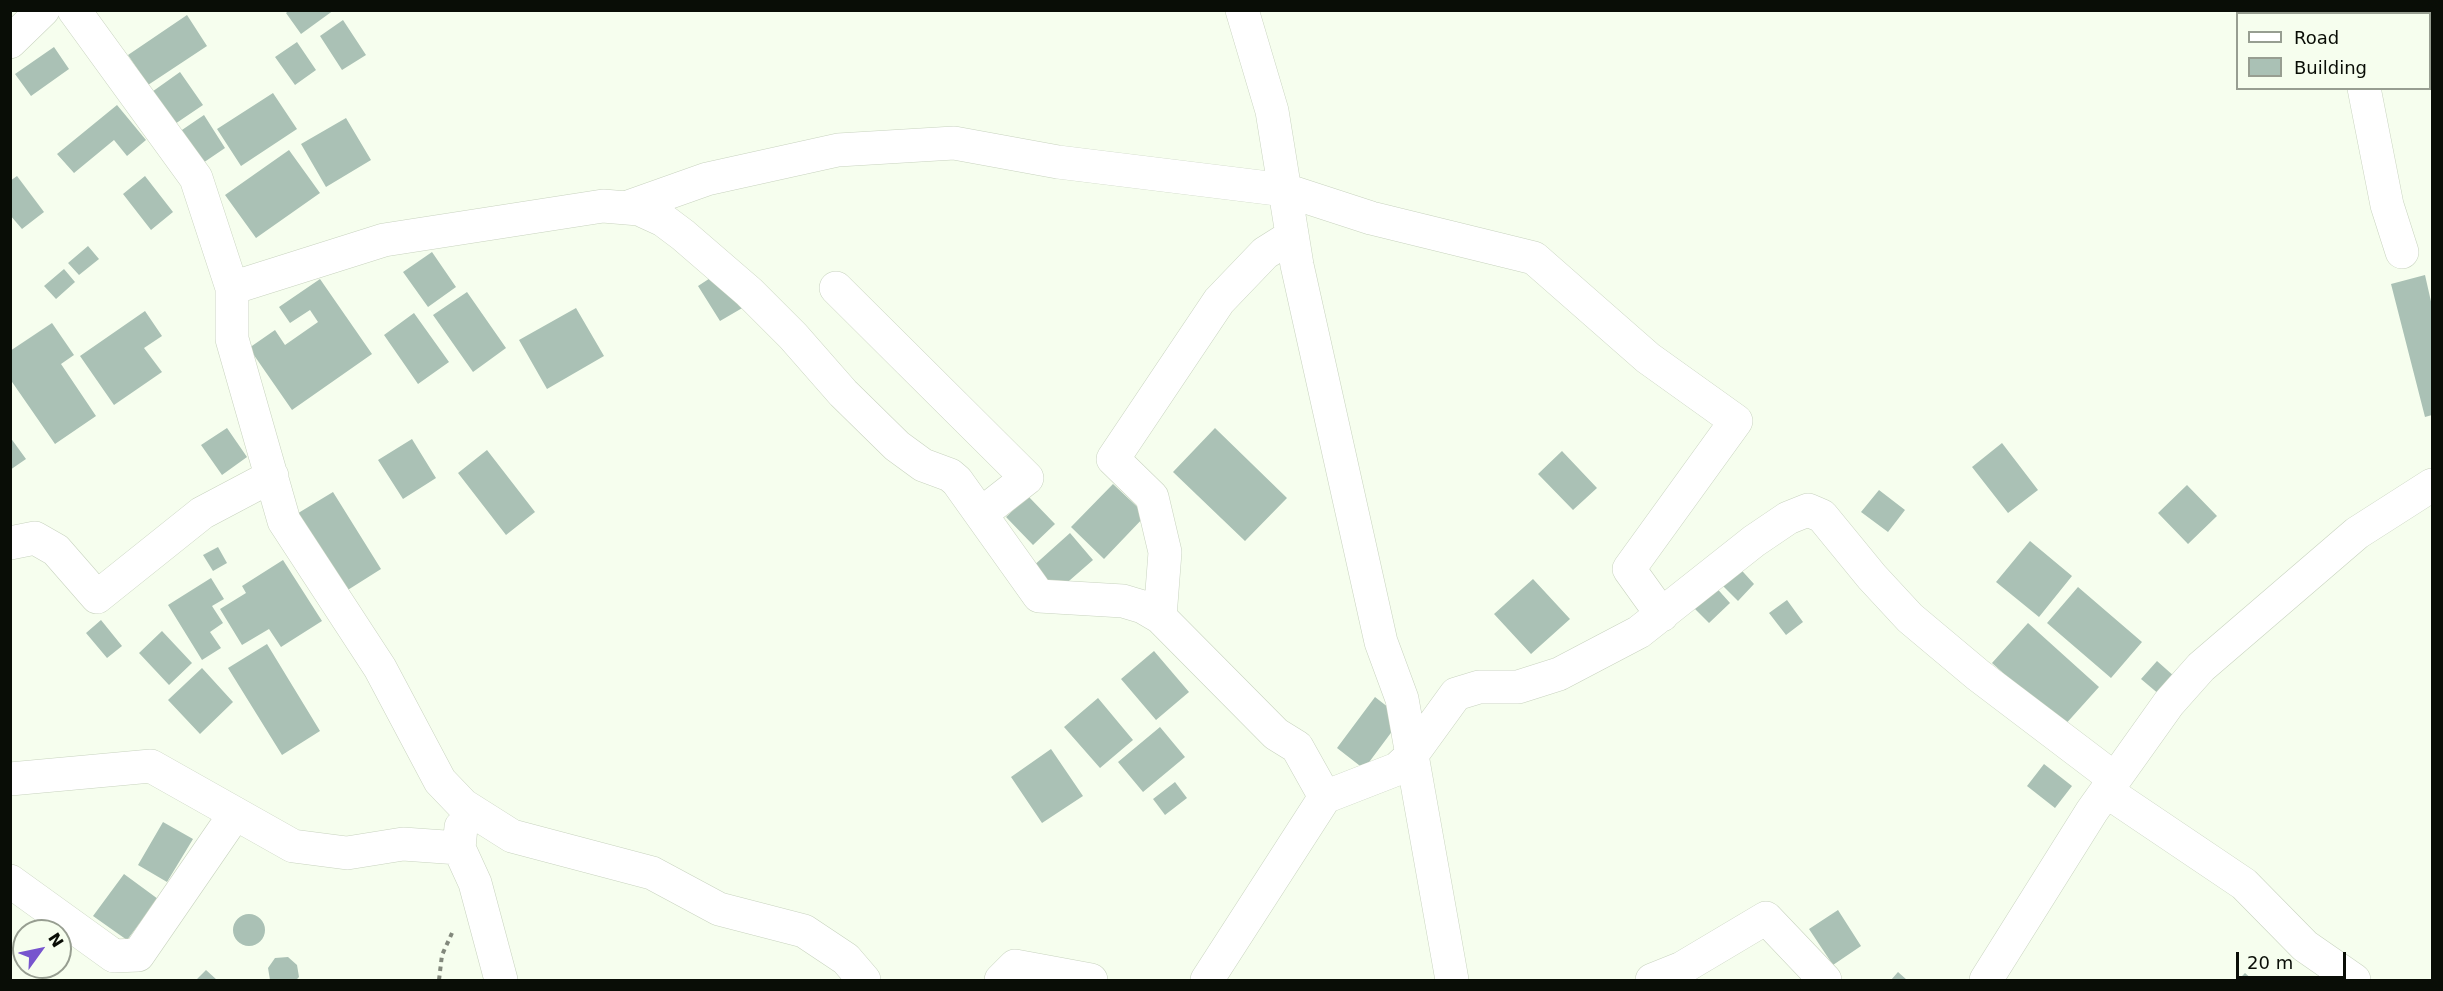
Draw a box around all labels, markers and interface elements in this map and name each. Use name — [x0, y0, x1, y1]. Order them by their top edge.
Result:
legend — [2236, 12, 2431, 90]
text: Road — [2294, 27, 2339, 48]
text: Building — [2294, 57, 2367, 78]
north arrow — [12, 919, 72, 979]
text: N — [44, 929, 67, 951]
scale bar — [2239, 940, 2348, 978]
text: 20 m — [2247, 952, 2293, 973]

